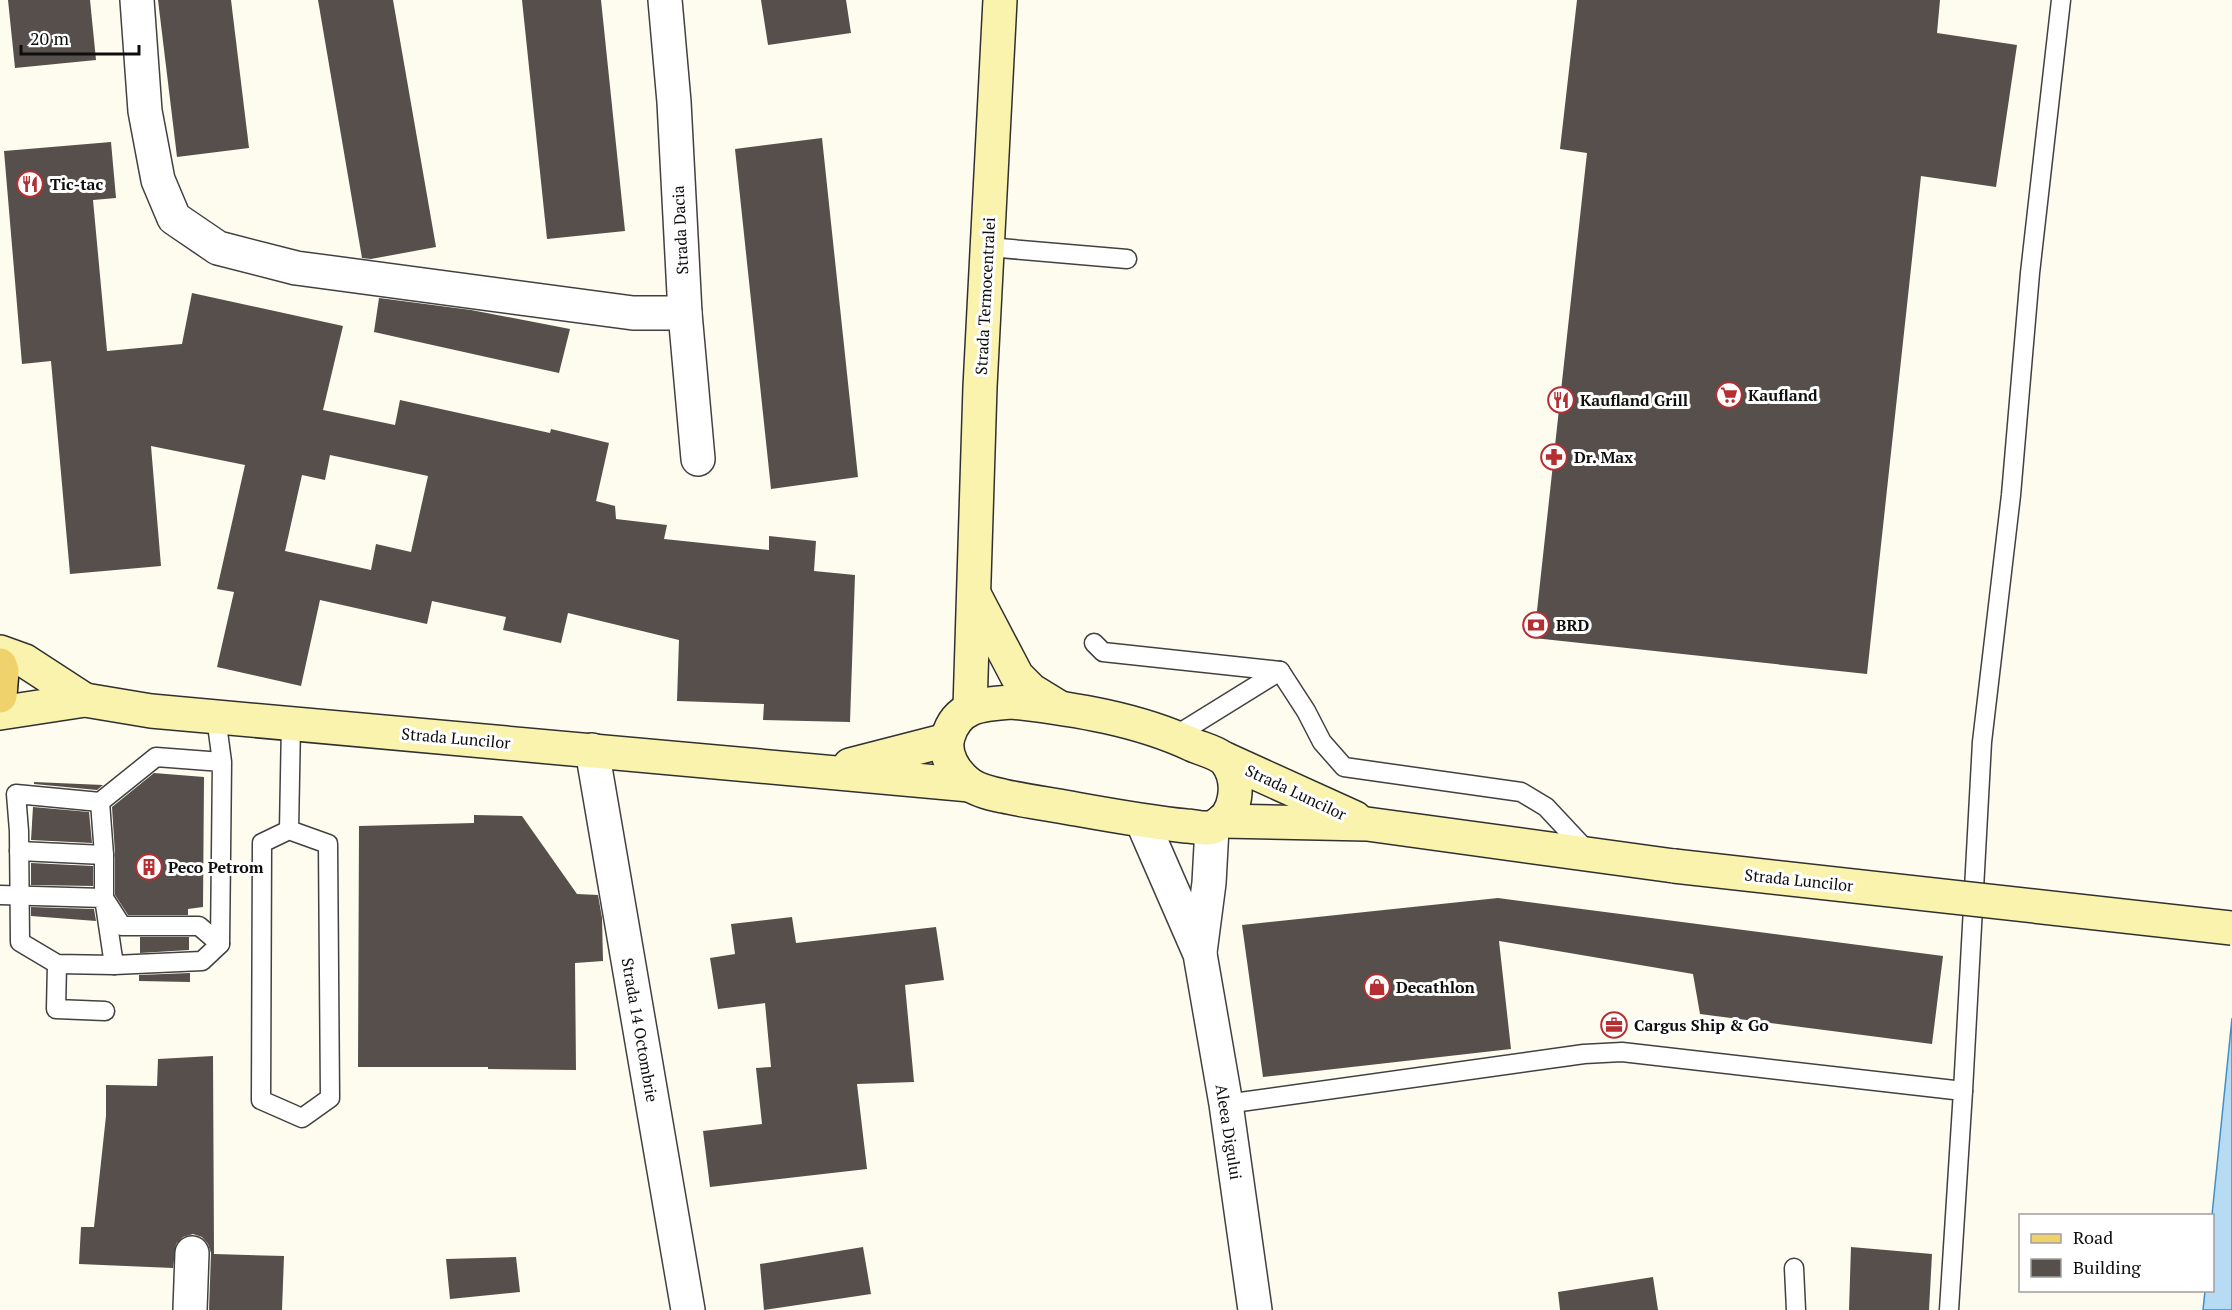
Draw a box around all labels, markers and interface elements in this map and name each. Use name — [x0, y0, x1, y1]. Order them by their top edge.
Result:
scale bar — [21, 18, 140, 56]
text: 20 m — [30, 26, 70, 50]
restaurant icon: Tic-tac — [15, 169, 45, 199]
place label: Tic-tac — [50, 173, 103, 195]
street label: Strada Dacia — [667, 185, 693, 275]
street label: Strada Termocentralei — [970, 216, 1000, 375]
supermarket icon: Kaufland — [1714, 380, 1744, 410]
place label: Kaufland — [1748, 384, 1818, 406]
restaurant icon: Kaufland Grill — [1546, 385, 1576, 415]
place label: Kaufland Grill — [1580, 389, 1688, 411]
pharmacy icon: Dr. Max — [1539, 442, 1569, 472]
place label: Dr. Max — [1574, 446, 1633, 468]
bank icon: BRD — [1521, 610, 1551, 640]
place label: BRD — [1556, 614, 1590, 636]
street label: Strada Luncilor — [401, 722, 512, 754]
street label: Strada Luncilor — [1242, 759, 1351, 825]
building icon: Peco Petrom — [134, 852, 164, 882]
place label: Peco Petrom — [168, 856, 264, 878]
street label: Strada Luncilor — [1744, 863, 1855, 897]
street label: Strada 14 Octombrie — [616, 956, 664, 1104]
shop icon: Decathlon — [1362, 972, 1392, 1002]
place label: Decathlon — [1396, 976, 1475, 998]
office icon: Cargus Ship & Go — [1599, 1010, 1629, 1040]
place label: Cargus Ship & Go — [1634, 1014, 1769, 1036]
street label: Aleea Digului — [1211, 1083, 1247, 1181]
legend — [2019, 1214, 2214, 1292]
text: Road — [2073, 1225, 2113, 1249]
text: Building — [2073, 1255, 2141, 1279]

